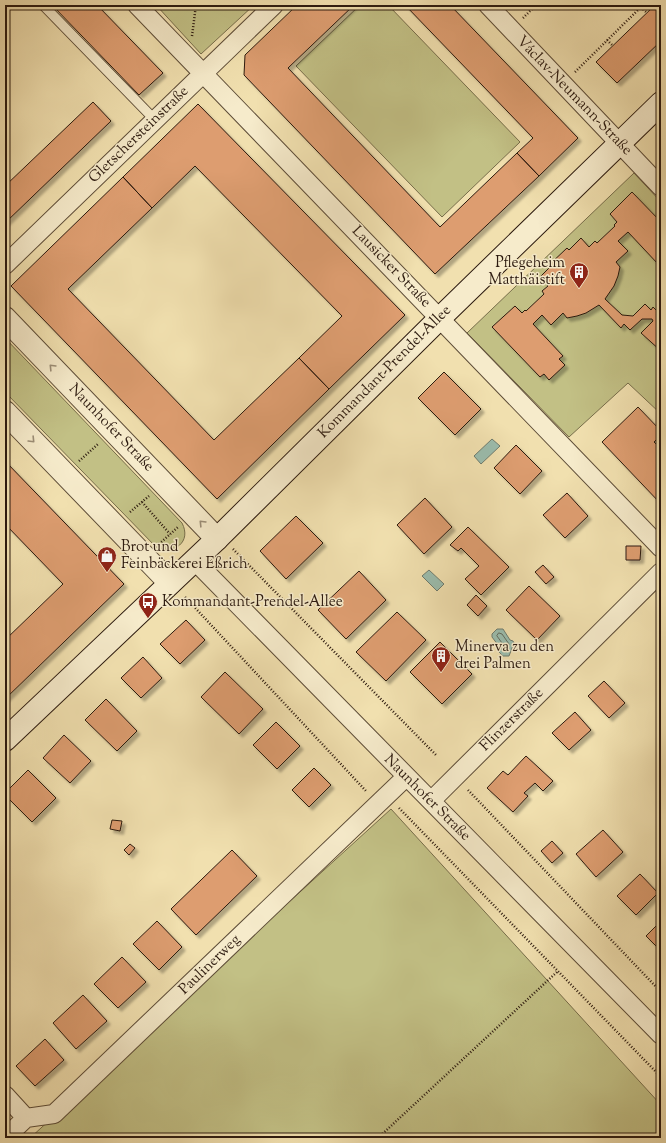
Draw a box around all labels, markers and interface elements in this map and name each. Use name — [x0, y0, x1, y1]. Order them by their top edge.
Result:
street label: Václav-Neumann-Straße — [511, 32, 637, 160]
street label: Gletschersteinstraße — [84, 82, 194, 188]
street label: Lausicker Straße — [346, 221, 436, 313]
place label: Pflegeheim Matthäistift — [489, 253, 566, 291]
building icon: Pflegeheim Matthäistift — [568, 261, 590, 289]
street label: Kommandant-Prendel-Allee — [314, 301, 456, 443]
one-way arrow — [50, 364, 57, 372]
street label: Naunhofer Straße — [63, 379, 159, 477]
one-way arrow — [27, 435, 35, 443]
one-way arrow — [199, 520, 206, 527]
place label: Brot und Feinbäckerei Eßrich — [121, 537, 248, 575]
shop icon: Brot und Feinbäckerei Eßrich — [96, 545, 118, 573]
bus stop icon: Kommandant-Prendel-Allee — [137, 591, 159, 619]
place label: Kommandant-Prendel-Allee — [162, 592, 343, 613]
place label: Minerva zu den drei Palmen — [455, 637, 554, 675]
building icon: Minerva zu den drei Palmen — [430, 645, 452, 673]
street label: Flinzerstraße — [475, 683, 549, 757]
street label: Naunhofer Straße — [379, 750, 475, 846]
street label: Paulinerweg — [174, 930, 246, 1000]

